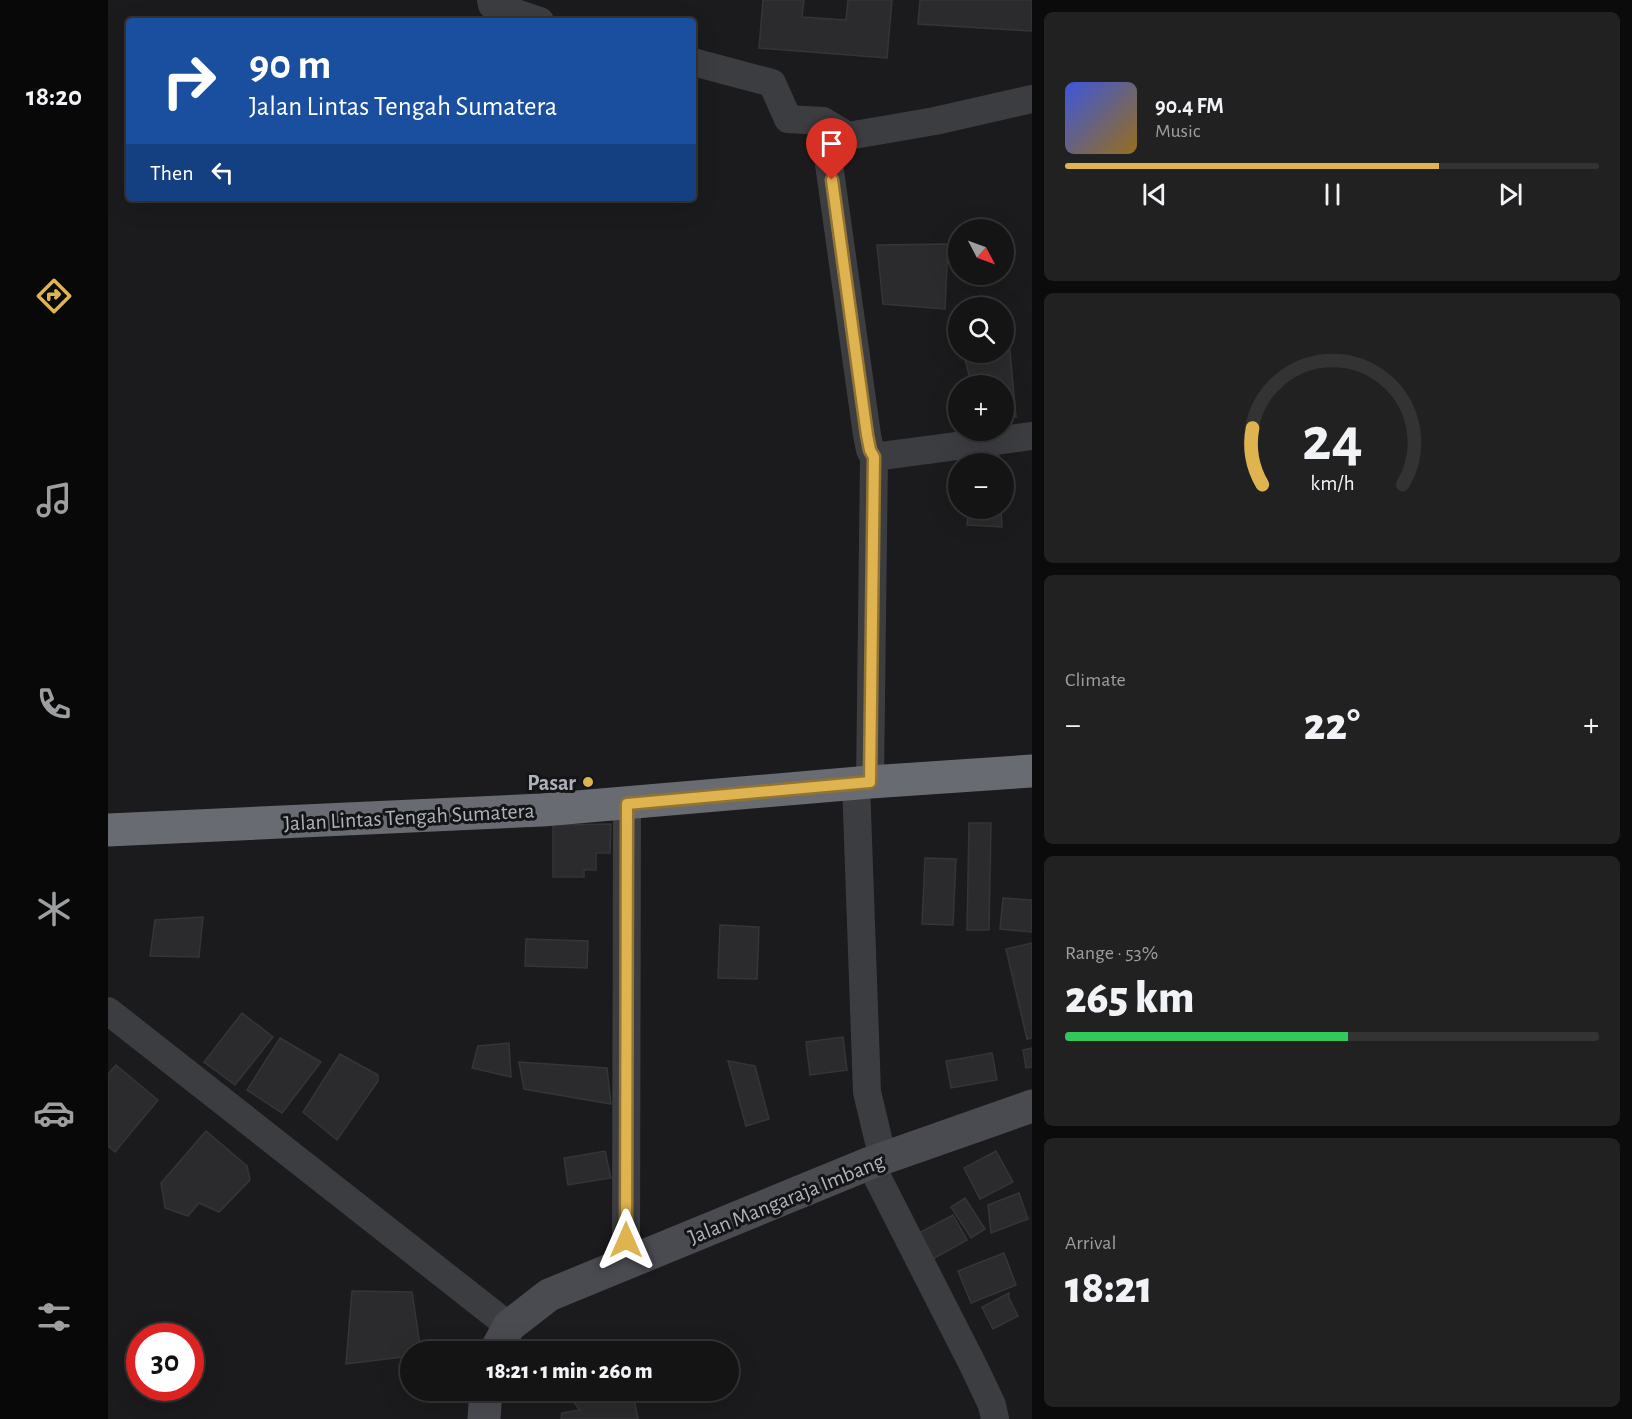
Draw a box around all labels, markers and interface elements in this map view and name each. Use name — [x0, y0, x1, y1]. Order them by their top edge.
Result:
icon: right — [150, 42, 228, 120]
text: 90 m — [249, 44, 331, 86]
text: 18:20 — [26, 83, 82, 110]
text: Jalan Lintas Tengah Sumatera — [249, 93, 557, 120]
text: 90.4 FM — [1155, 95, 1224, 117]
pin — [806, 118, 857, 180]
text: Music — [1155, 121, 1201, 141]
icon: arrive — [815, 127, 848, 160]
icon: left — [206, 156, 239, 189]
text: Then — [150, 162, 194, 184]
icon: previous — [1138, 178, 1171, 211]
icon: pause — [1316, 178, 1349, 211]
icon: next — [1494, 178, 1527, 211]
north arrow — [948, 219, 1014, 285]
map controls — [948, 219, 1014, 519]
icon: directions — [33, 275, 75, 317]
button: search — [948, 297, 1014, 363]
button: + — [948, 375, 1014, 441]
text: 24 — [1302, 409, 1362, 471]
button: − — [948, 453, 1014, 519]
text: km/h — [1310, 474, 1354, 495]
icon: music — [33, 479, 75, 521]
text: Climate — [1065, 670, 1126, 690]
icon: phone — [33, 683, 75, 725]
text: 22° — [1304, 703, 1360, 748]
text: − — [1065, 709, 1081, 742]
text: + — [1583, 709, 1599, 742]
place label: Pasar — [527, 772, 576, 794]
marker: Pasar — [581, 775, 595, 789]
street label: Jalan Lintas Tengah Sumatera — [283, 799, 535, 835]
icon: climate — [33, 888, 75, 930]
text: Range · 53% — [1065, 943, 1158, 963]
text: 265 km — [1065, 976, 1194, 1021]
icon: car — [33, 1092, 75, 1134]
street label: Jalan Mangaraja Imbang — [685, 1149, 888, 1248]
position arrow — [594, 1208, 658, 1272]
text: Arrival — [1065, 1233, 1116, 1253]
text: 18:21 — [1065, 1266, 1153, 1311]
icon: filters — [33, 1296, 75, 1338]
speed limit sign: 30 — [126, 1323, 204, 1401]
text: 18:21 · 1 min · 260 m — [486, 1360, 653, 1382]

